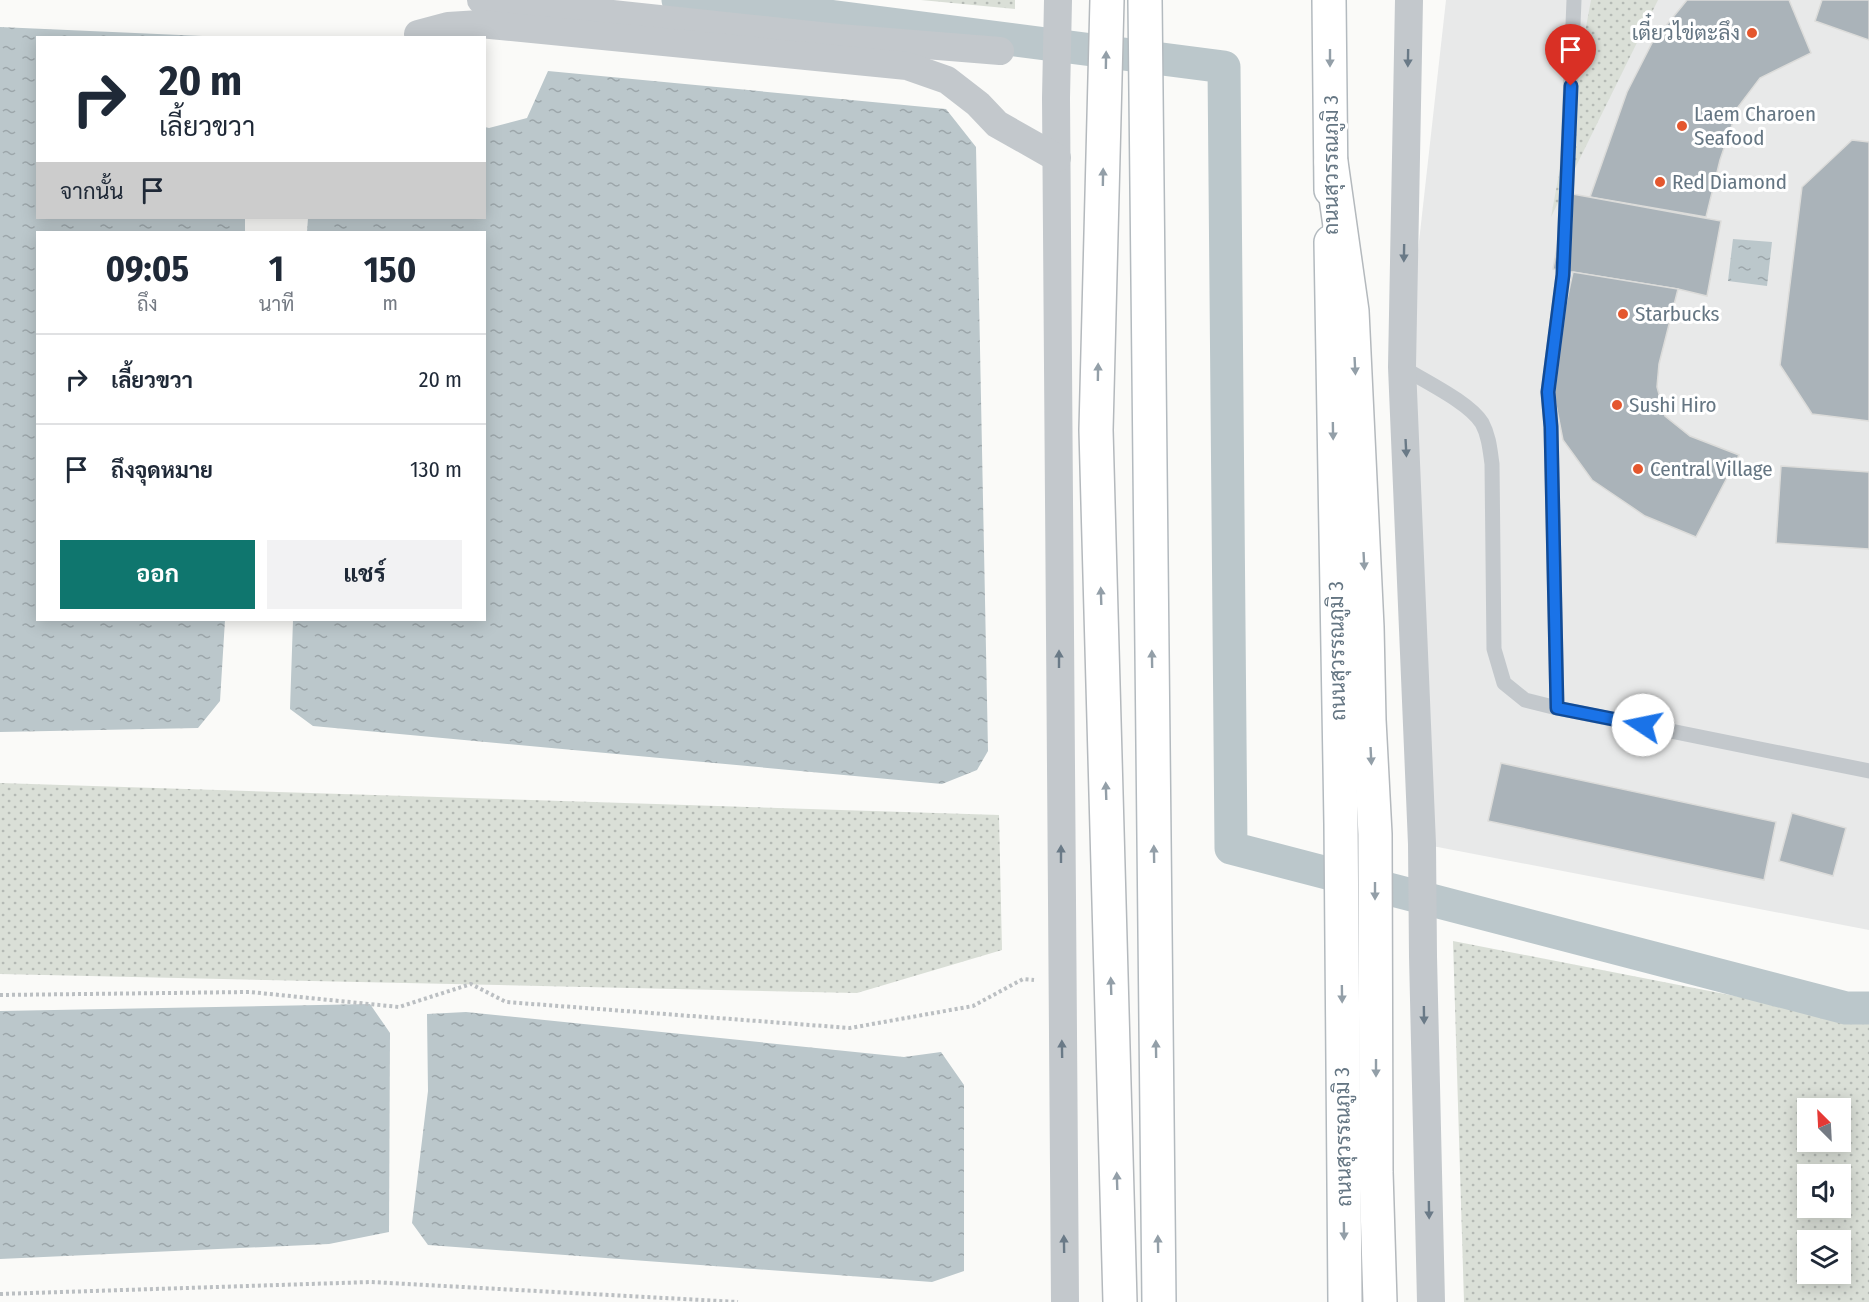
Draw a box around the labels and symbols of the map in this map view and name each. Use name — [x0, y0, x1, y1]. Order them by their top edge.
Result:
place label: เตี๋ยวไข่ตะลึง — [1632, 13, 1740, 46]
pin — [1545, 24, 1596, 86]
marker: เตี๋ยวไข่ตะลึง — [1745, 26, 1759, 40]
one-way arrow — [1325, 49, 1335, 68]
one-way arrow — [1403, 49, 1413, 68]
one-way arrow — [1101, 51, 1110, 70]
street label: ถนนสุวรรณภูมิ 3 — [1318, 95, 1346, 235]
place label: Laem Charoen Seafood — [1694, 101, 1816, 151]
marker: Laem Charoen Seafood — [1675, 119, 1689, 133]
one-way arrow — [1098, 168, 1108, 187]
place label: Red Diamond — [1672, 169, 1787, 195]
marker: Red Diamond — [1653, 175, 1667, 189]
one-way arrow — [1399, 244, 1409, 263]
place label: Starbucks — [1635, 301, 1720, 327]
marker: Starbucks — [1616, 307, 1630, 321]
one-way arrow — [1350, 357, 1359, 376]
one-way arrow — [1093, 362, 1103, 381]
place label: Sushi Hiro — [1629, 392, 1716, 418]
marker: Sushi Hiro — [1610, 398, 1624, 412]
one-way arrow — [1328, 421, 1338, 440]
one-way arrow — [1401, 439, 1410, 458]
place label: Central Village — [1650, 456, 1773, 482]
marker: Central Village — [1631, 462, 1645, 476]
one-way arrow — [1360, 552, 1369, 571]
street label: ถนนสุวรรณภูมิ 3 — [1323, 581, 1353, 721]
one-way arrow — [1096, 586, 1106, 605]
one-way arrow — [1055, 649, 1064, 668]
one-way arrow — [1147, 649, 1157, 668]
position arrow — [1611, 693, 1675, 757]
one-way arrow — [1366, 746, 1375, 765]
one-way arrow — [1101, 781, 1111, 800]
one-way arrow — [1056, 844, 1066, 863]
one-way arrow — [1149, 844, 1159, 863]
one-way arrow — [1370, 881, 1380, 900]
one-way arrow — [1107, 976, 1116, 995]
one-way arrow — [1337, 984, 1347, 1003]
one-way arrow — [1419, 1005, 1429, 1024]
one-way arrow — [1057, 1039, 1067, 1058]
one-way arrow — [1151, 1039, 1161, 1058]
one-way arrow — [1371, 1059, 1381, 1078]
street label: ถนนสุวรรณภูมิ 3 — [1329, 1067, 1359, 1207]
north arrow — [1797, 1098, 1851, 1152]
one-way arrow — [1112, 1171, 1121, 1190]
one-way arrow — [1424, 1200, 1434, 1219]
one-way arrow — [1339, 1221, 1349, 1240]
one-way arrow — [1059, 1234, 1069, 1253]
one-way arrow — [1153, 1234, 1163, 1253]

